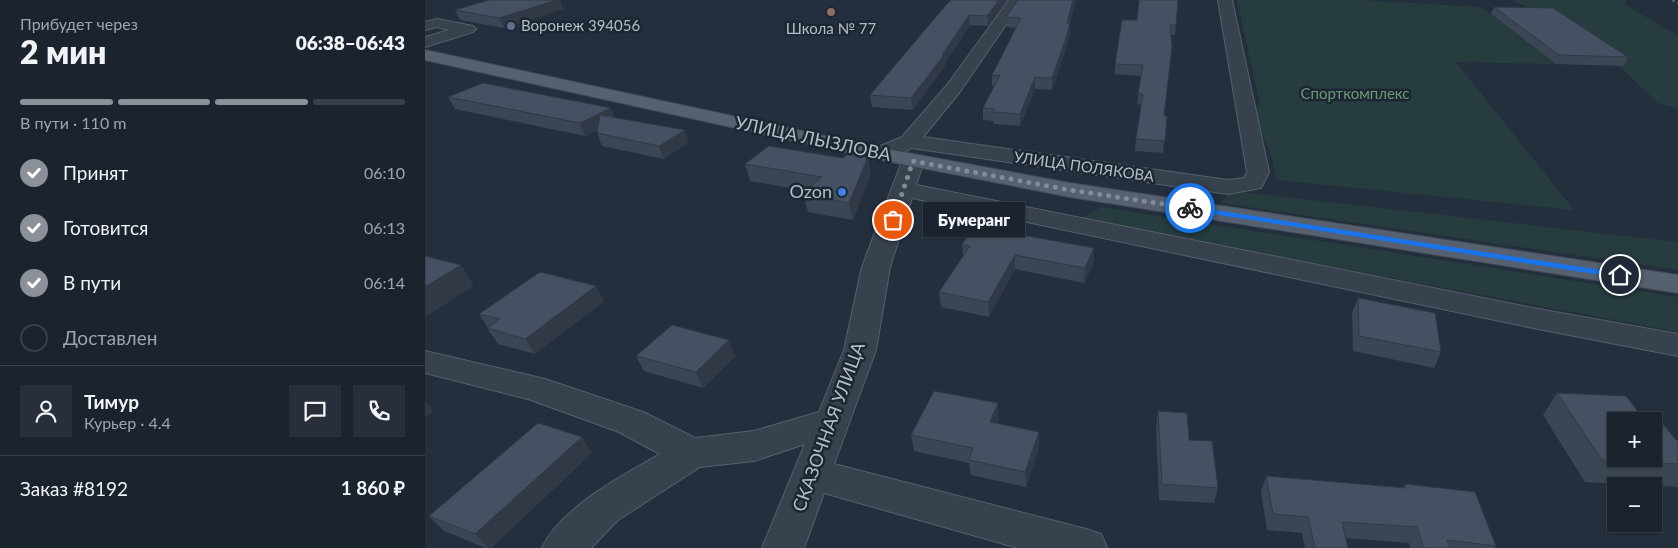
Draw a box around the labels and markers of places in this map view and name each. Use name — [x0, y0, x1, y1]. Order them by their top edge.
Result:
marker: Школа № 77 — [825, 6, 837, 18]
place label: Воронеж 394056 — [521, 16, 640, 34]
place label: Школа № 77 — [786, 19, 877, 37]
marker: Воронеж 394056 — [505, 20, 517, 32]
place label: Ozon — [790, 180, 832, 202]
marker: Ozon — [836, 186, 848, 198]
pin — [872, 199, 914, 241]
callout: Бумеранг — [923, 202, 1025, 238]
pin — [1599, 254, 1641, 296]

